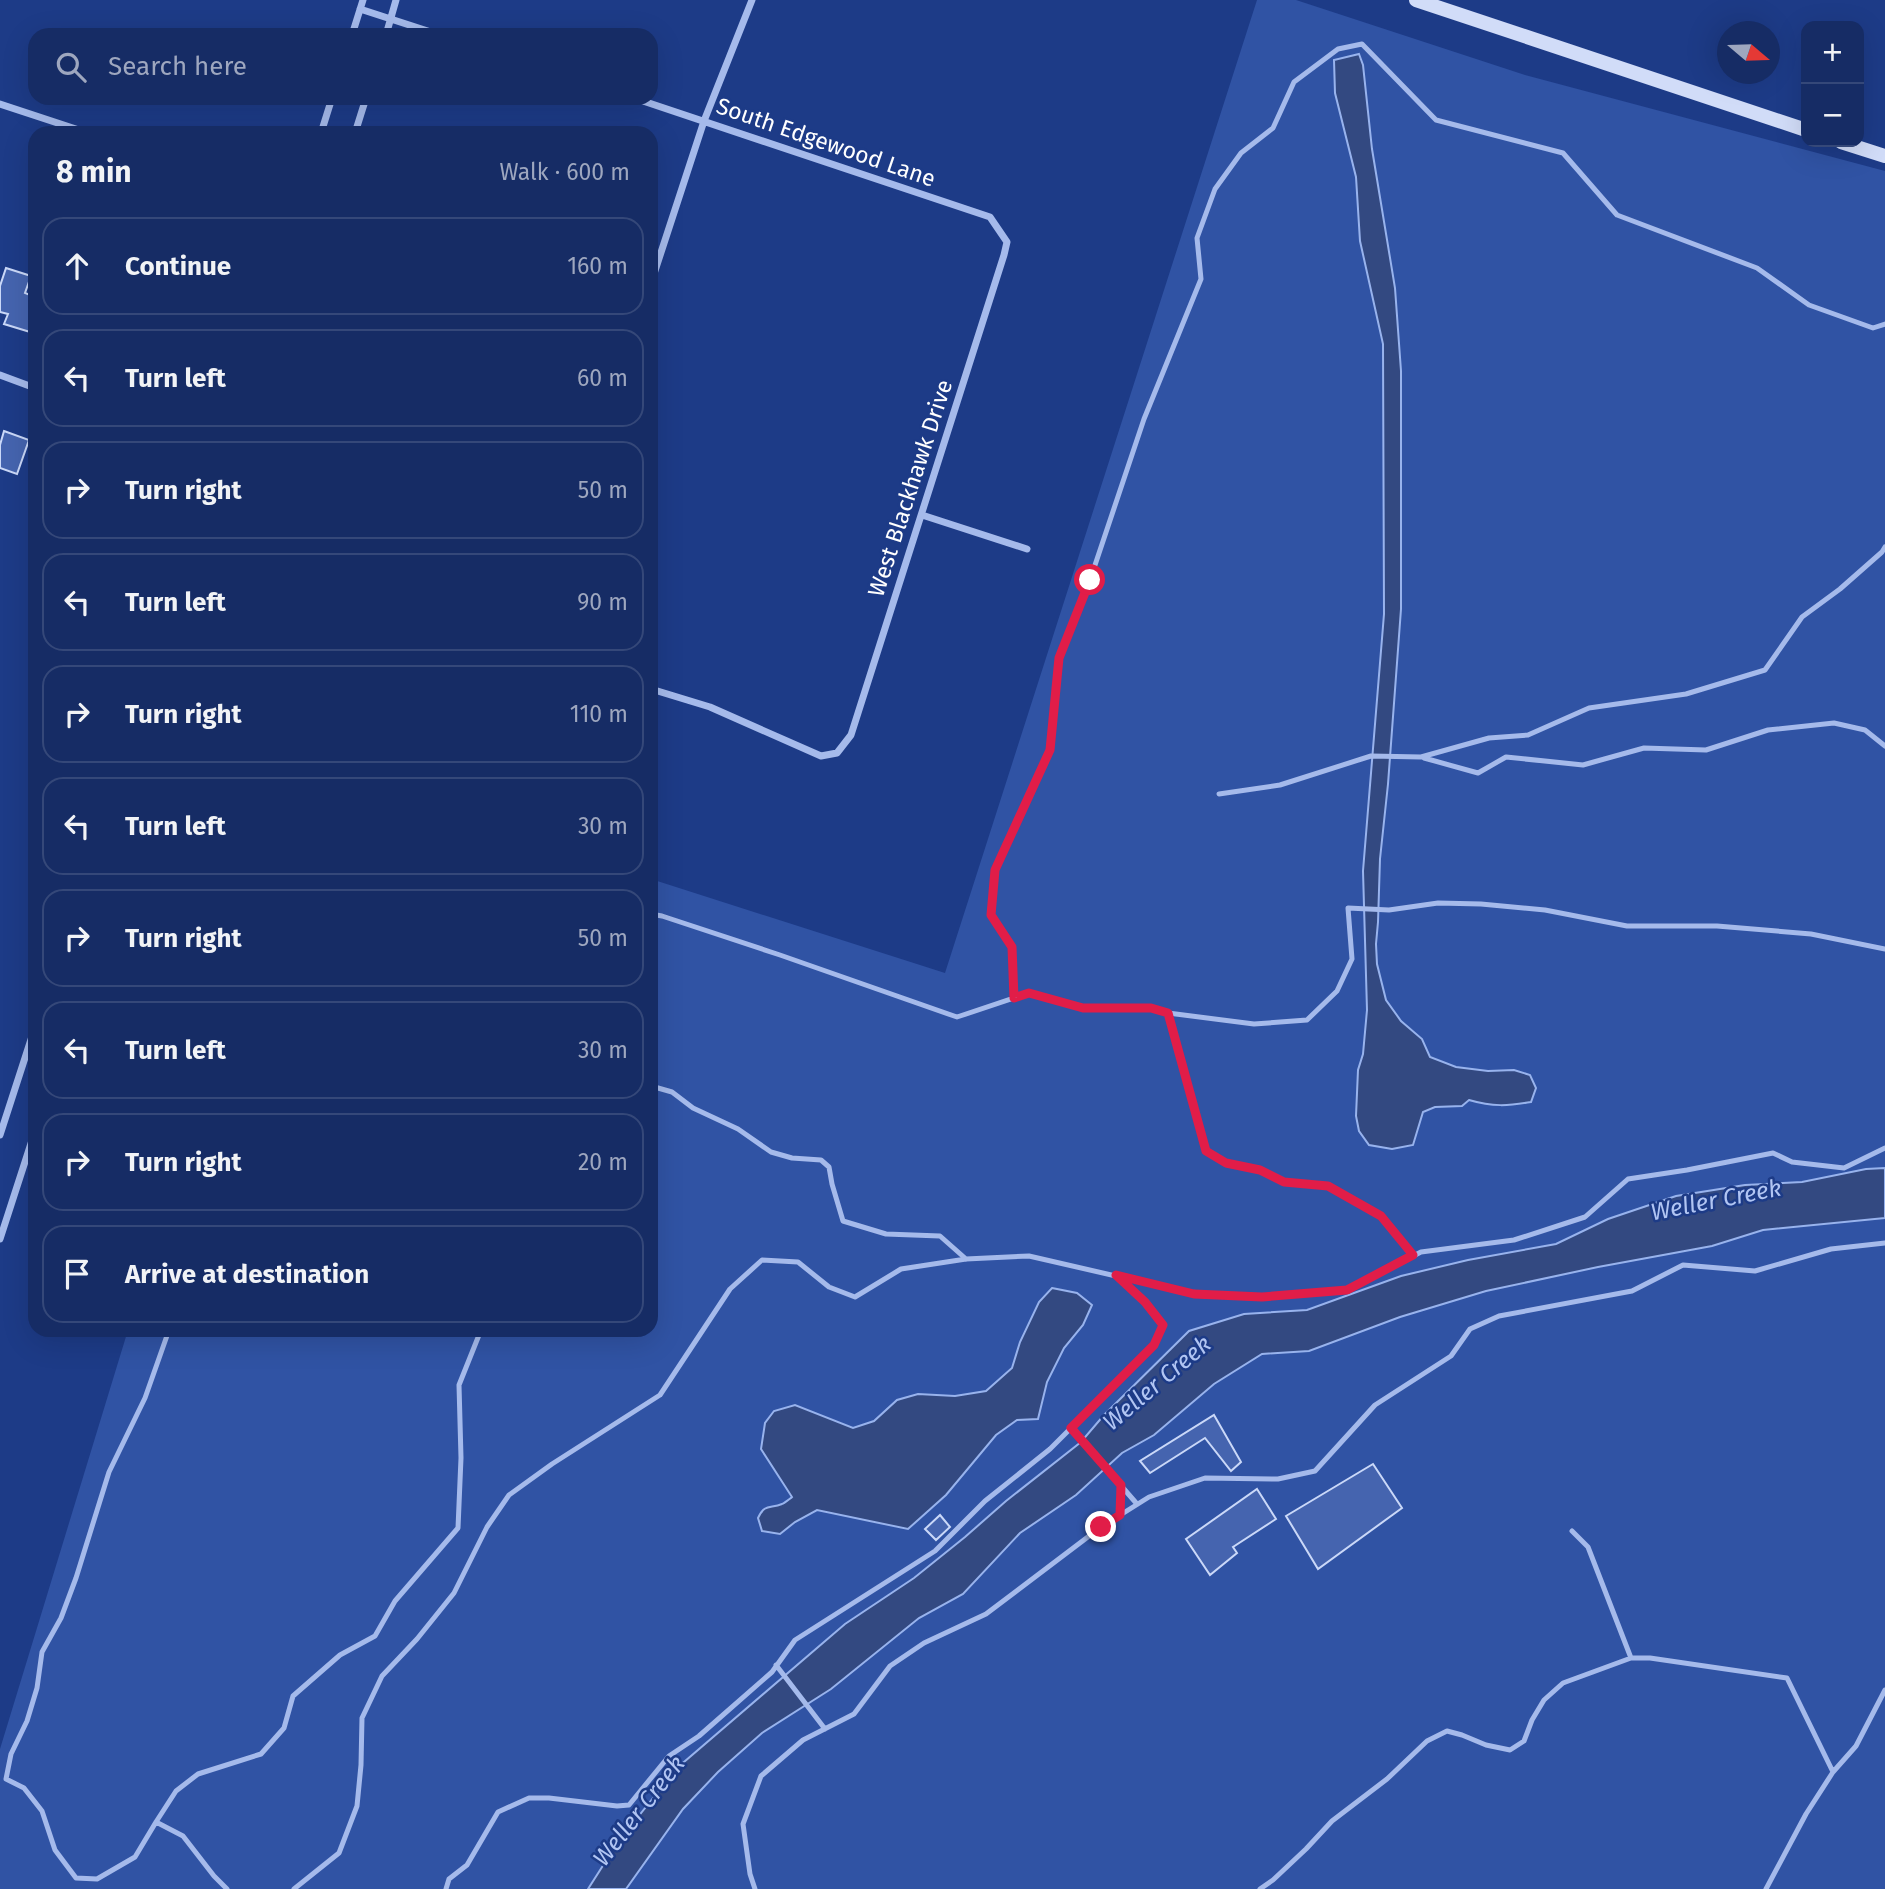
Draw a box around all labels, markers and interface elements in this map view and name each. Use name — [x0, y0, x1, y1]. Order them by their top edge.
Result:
north arrow — [1717, 21, 1780, 84]
map controls — [1801, 21, 1864, 147]
button: + — [1801, 21, 1864, 84]
search box — [28, 28, 658, 105]
icon: search — [52, 48, 90, 86]
text: Search here — [108, 51, 247, 82]
button: − — [1801, 84, 1864, 147]
street label: South Edgewood Lane — [713, 91, 939, 193]
text: 8 min — [56, 154, 132, 190]
text: Walk · 600 m — [499, 158, 630, 186]
icon: ahead — [58, 247, 96, 285]
text: Continue — [125, 251, 231, 282]
text: 160 m — [567, 252, 628, 280]
icon: left — [58, 359, 96, 397]
text: Turn left — [125, 363, 226, 394]
text: 60 m — [577, 364, 628, 392]
street label: West Blackhawk Drive — [862, 376, 958, 600]
icon: right — [58, 471, 96, 509]
text: Turn right — [125, 475, 242, 506]
text: 50 m — [578, 476, 628, 504]
route start — [1074, 564, 1105, 595]
icon: left — [58, 583, 96, 621]
text: Turn left — [125, 587, 226, 618]
text: 90 m — [577, 588, 628, 616]
icon: right — [58, 695, 96, 733]
text: Turn right — [125, 699, 242, 730]
text: 110 m — [570, 700, 628, 728]
icon: left — [58, 807, 96, 845]
text: Turn left — [125, 811, 226, 842]
text: 30 m — [578, 812, 628, 840]
icon: right — [58, 919, 96, 957]
text: Turn right — [125, 923, 242, 954]
text: 50 m — [578, 924, 628, 952]
icon: left — [58, 1031, 96, 1069]
text: Turn left — [125, 1035, 226, 1066]
text: 30 m — [578, 1036, 628, 1064]
icon: right — [58, 1143, 96, 1181]
text: Turn right — [125, 1147, 242, 1178]
text: 20 m — [578, 1148, 628, 1176]
water label: Weller Creek — [1648, 1174, 1784, 1226]
icon: arrive — [58, 1255, 96, 1293]
text: Arrive at destination — [125, 1259, 369, 1290]
water label: Weller Creek — [1097, 1330, 1217, 1436]
route end — [1085, 1511, 1116, 1542]
water label: Weller Creek — [587, 1750, 691, 1872]

